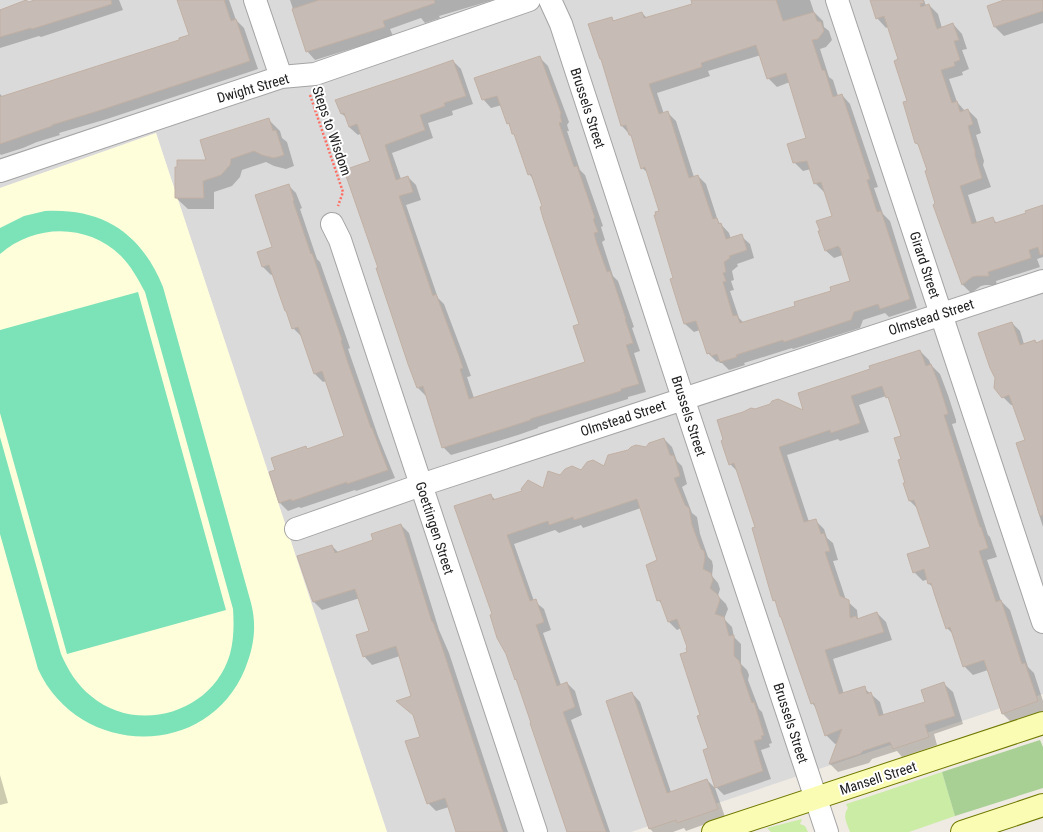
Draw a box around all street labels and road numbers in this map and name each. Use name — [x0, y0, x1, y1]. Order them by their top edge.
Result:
street label: Brussels Street — [567, 66, 609, 150]
street label: Dwight Street — [215, 70, 291, 106]
street label: Steps to Wisdom — [309, 84, 355, 178]
street label: Girard Street — [907, 230, 943, 300]
street label: Olmstead Street — [886, 296, 976, 338]
street label: Brussels Street — [668, 374, 710, 458]
street label: Olmstead Street — [578, 397, 668, 439]
street label: Goettingen Street — [412, 480, 458, 576]
street label: Brussels Street — [770, 681, 812, 765]
street label: Mansell Street — [838, 758, 918, 798]

